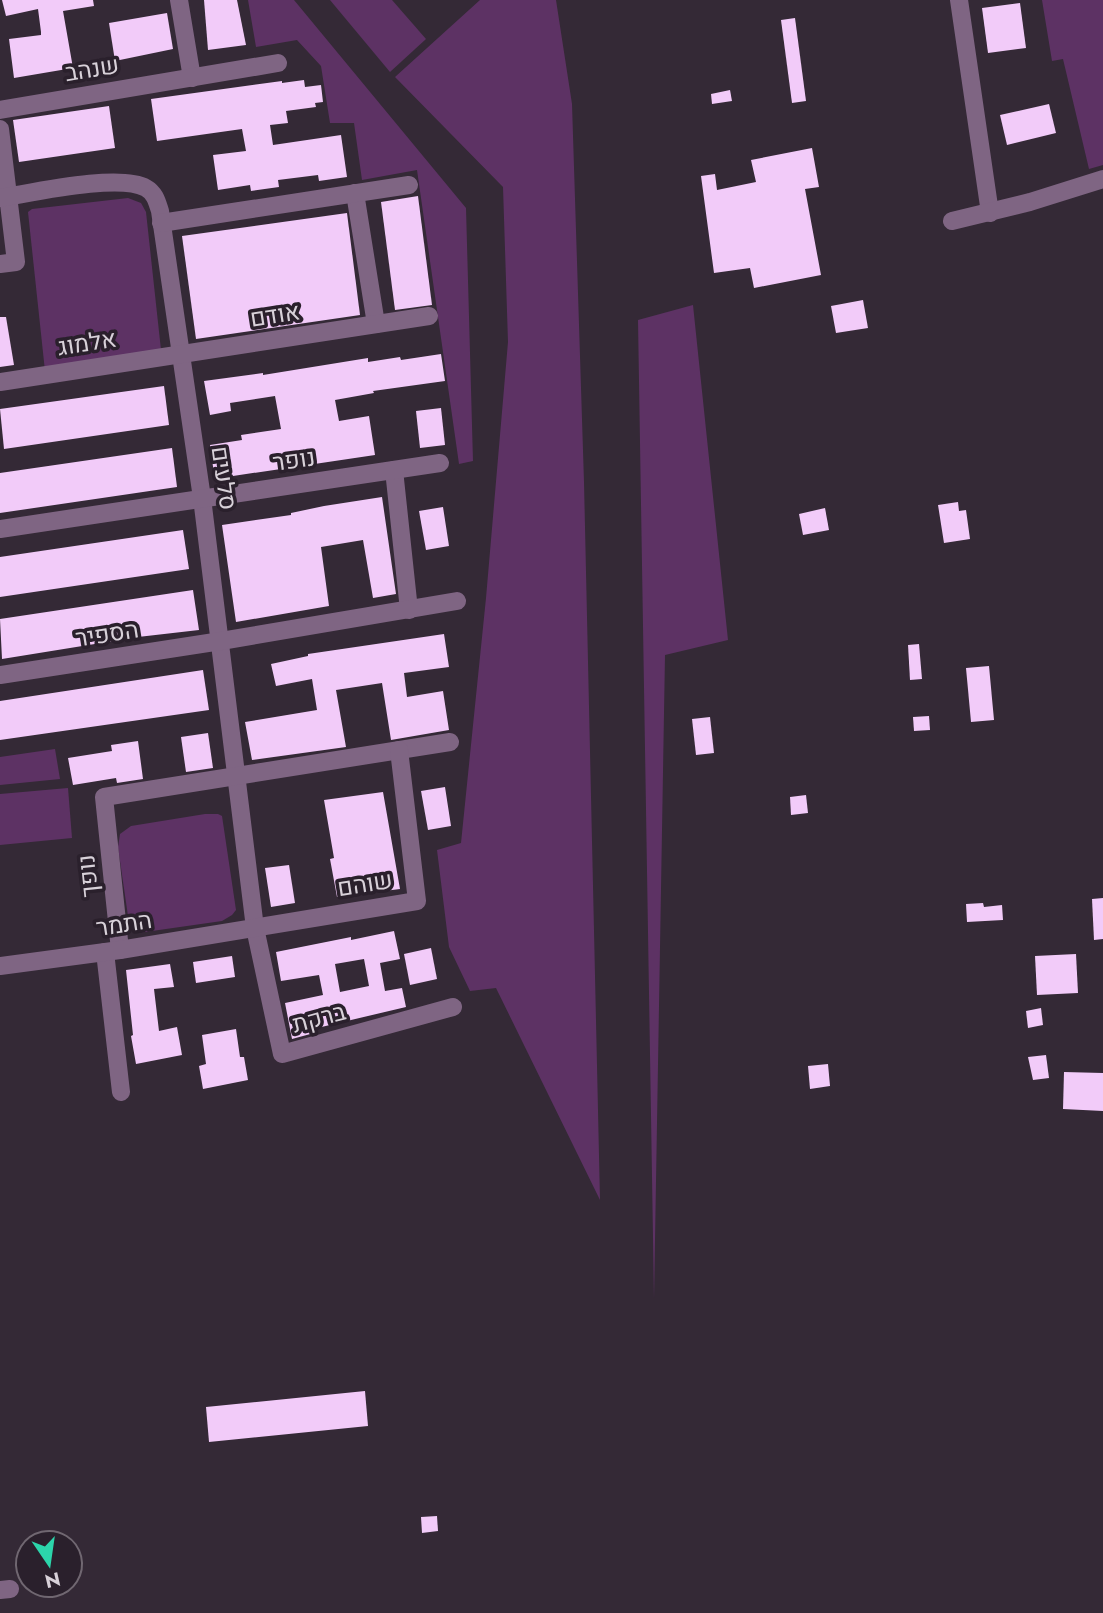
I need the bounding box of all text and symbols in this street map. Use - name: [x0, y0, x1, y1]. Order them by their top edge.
- street label: שנהב: [62, 47, 122, 90]
- street label: אודם: [247, 293, 302, 336]
- street label: אלמוג: [55, 321, 119, 364]
- street label: נופר: [270, 439, 317, 480]
- street label: סלעים: [203, 444, 246, 512]
- street label: הספיר: [73, 611, 141, 656]
- street label: נופך: [68, 853, 107, 899]
- street label: שוהם: [335, 862, 395, 905]
- street label: התמר: [93, 902, 154, 945]
- street label: ברקת: [288, 993, 350, 1041]
- north arrow: [14, 1529, 84, 1599]
- text: N: [42, 1565, 63, 1595]

